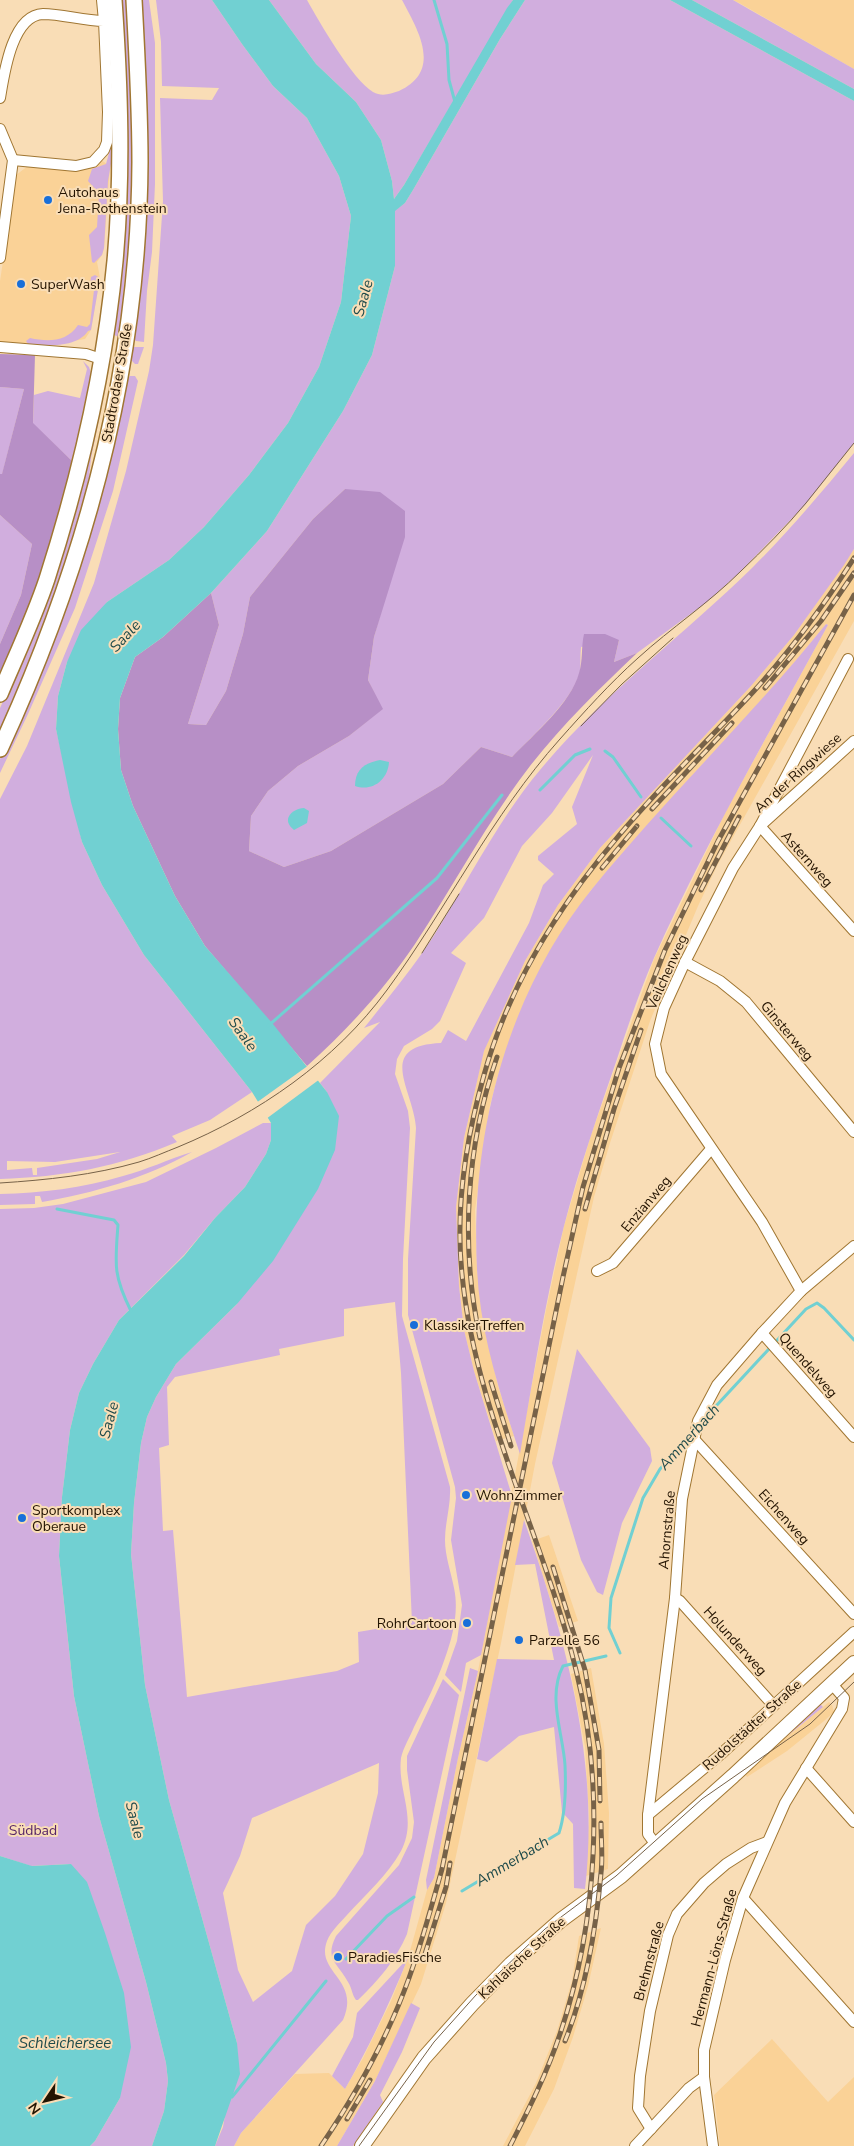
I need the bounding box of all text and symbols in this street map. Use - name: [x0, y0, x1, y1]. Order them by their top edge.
- place label: Autohaus Jena-Rothenstein: [57, 183, 167, 218]
- marker: Autohaus Jena-Rothenstein: [42, 194, 54, 206]
- place label: SuperWash: [31, 275, 105, 294]
- water label: Saale: [348, 277, 378, 319]
- marker: SuperWash: [15, 278, 27, 290]
- street label: Stadtrodaer Straße: [97, 322, 137, 444]
- water label: Saale: [105, 615, 145, 657]
- street label: An der Ringwiese: [750, 729, 846, 817]
- street label: Asternweg: [777, 827, 837, 891]
- street label: Veilchenweg: [642, 931, 692, 1014]
- street label: Ginsterweg: [756, 997, 818, 1065]
- water label: Saale: [224, 1013, 262, 1055]
- street label: Enzianweg: [617, 1172, 675, 1236]
- place label: KlassikerTreffen: [424, 1316, 524, 1335]
- marker: KlassikerTreffen: [408, 1319, 420, 1331]
- street label: Quendelweg: [774, 1328, 842, 1402]
- water label: Saale: [94, 1399, 124, 1441]
- water label: Ammerbach: [653, 1400, 724, 1475]
- street label: Eichenweg: [754, 1485, 814, 1549]
- place label: WohnZimmer: [476, 1486, 562, 1505]
- marker: WohnZimmer: [460, 1489, 472, 1501]
- street label: Ahornstraße: [654, 1490, 680, 1570]
- place label: Sportkomplex Oberaue: [32, 1501, 121, 1536]
- marker: Sportkomplex Oberaue: [16, 1512, 28, 1524]
- street label: Holunderweg: [699, 1602, 771, 1680]
- place label: RohrCartoon: [377, 1614, 457, 1633]
- marker: RohrCartoon: [461, 1617, 473, 1629]
- place label: Parzelle 56: [529, 1631, 600, 1650]
- marker: Parzelle 56: [513, 1634, 525, 1646]
- street label: Rudolstädter Straße: [698, 1675, 806, 1775]
- water label: Saale: [121, 1799, 149, 1841]
- park label: Südbad: [9, 1821, 57, 1840]
- water label: Ammerbach: [471, 1831, 552, 1891]
- street label: Hermann-Löns-Straße: [686, 1887, 742, 2029]
- street label: Kahlaische Straße: [474, 1912, 570, 2004]
- street label: Brehmstraße: [629, 1919, 669, 2003]
- place label: ParadiesFische: [348, 1948, 441, 1967]
- marker: ParadiesFische: [332, 1951, 344, 1963]
- water label: Schleichersee: [19, 2033, 111, 2053]
- north arrow: [20, 2076, 70, 2126]
- text: N: [24, 2098, 46, 2118]

